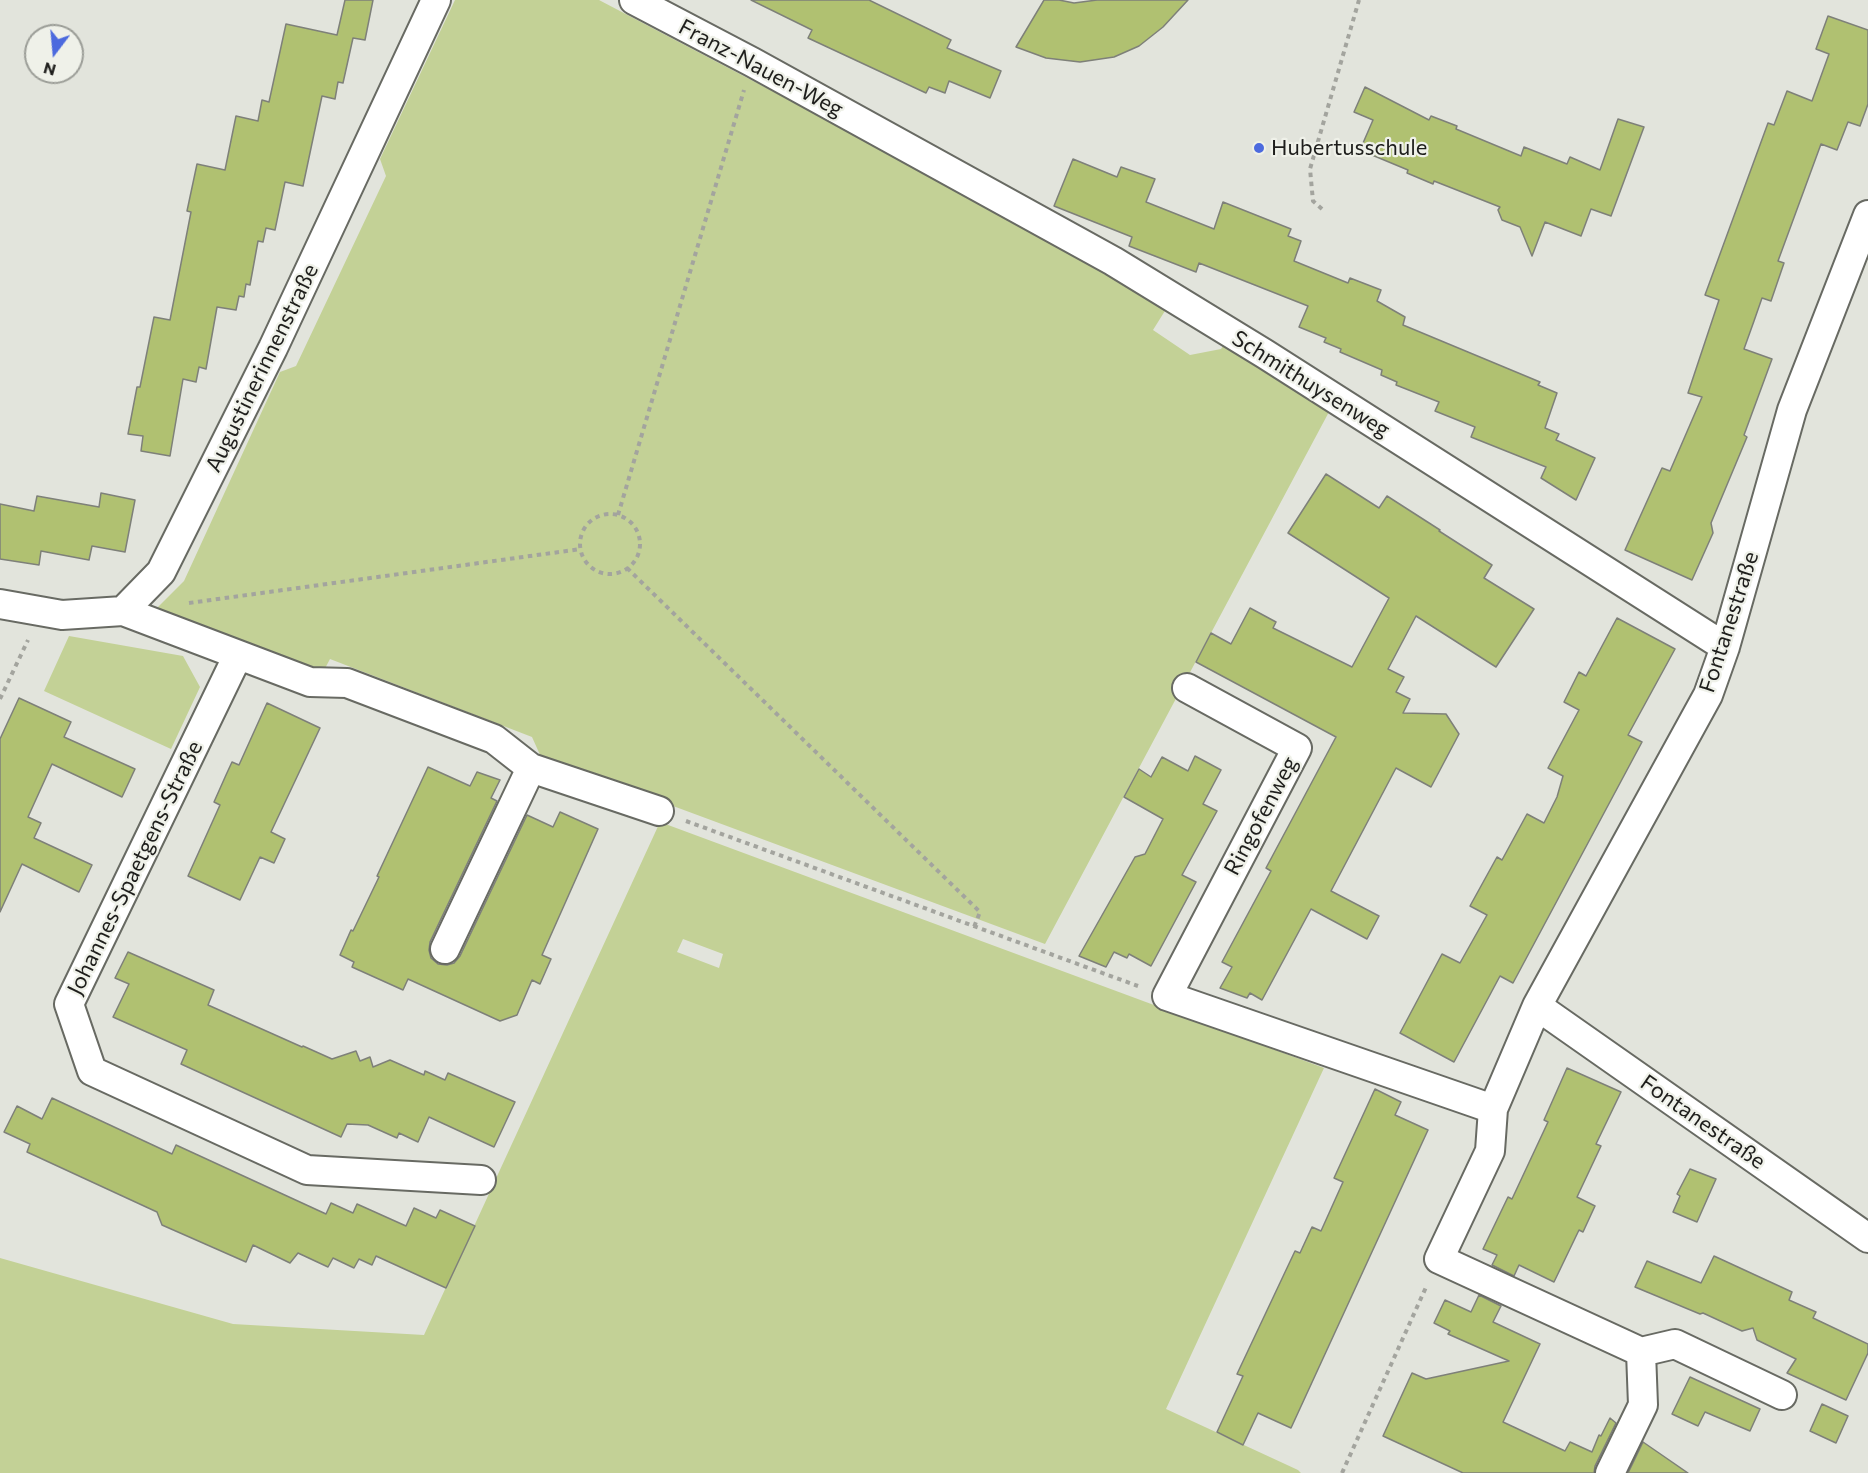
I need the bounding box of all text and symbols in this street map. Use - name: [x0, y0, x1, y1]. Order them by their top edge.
- street label: Franz-Nauen-Weg: [674, 14, 848, 122]
- north arrow: [24, 24, 84, 84]
- text: N: [41, 59, 58, 81]
- place label: Hubertusschule: [1271, 135, 1427, 161]
- marker: Hubertusschule: [1252, 141, 1266, 155]
- street label: Augustinerinnenstraße: [200, 260, 324, 476]
- street label: Schmithuysenweg: [1227, 325, 1395, 443]
- street label: Fontanestraße: [1694, 548, 1764, 696]
- street label: Johannes-Spaetgens-Straße: [62, 737, 208, 999]
- street label: Ringofenweg: [1219, 752, 1303, 880]
- street label: Fontanestraße: [1635, 1069, 1771, 1175]

